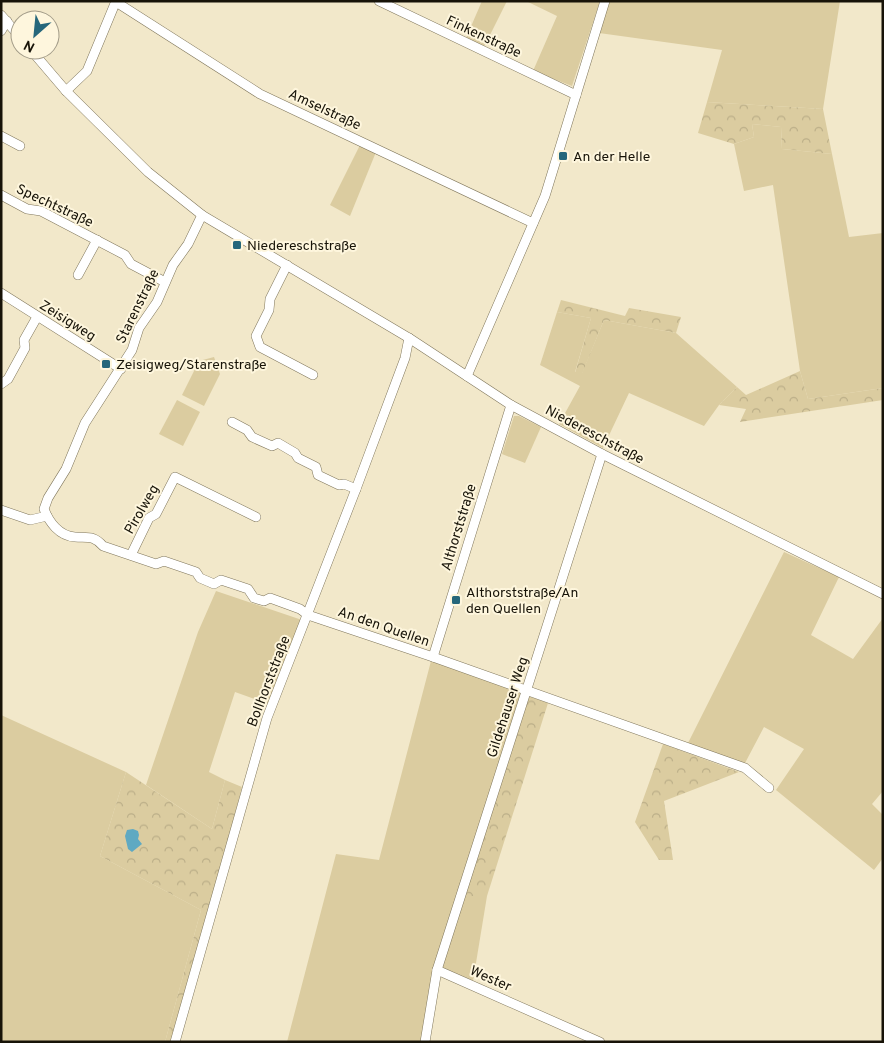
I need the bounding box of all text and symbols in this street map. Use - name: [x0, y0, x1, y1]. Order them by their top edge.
- north arrow: [10, 10, 60, 60]
- street label: Finkenstraße: [443, 13, 524, 62]
- text: N: [21, 35, 38, 55]
- street label: Amselstraße: [285, 86, 363, 135]
- place label: An der Helle: [573, 149, 650, 166]
- marker: An der Helle: [557, 150, 569, 162]
- street label: Spechtstraße: [13, 181, 96, 232]
- place label: Niedereschstraße: [247, 238, 357, 255]
- marker: Niedereschstraße: [231, 239, 243, 251]
- street label: Starenstraße: [113, 267, 164, 347]
- street label: Zeisigweg: [36, 297, 99, 345]
- place label: Zeisigweg/Starenstraße: [116, 357, 267, 374]
- marker: Zeisigweg/Starenstraße: [100, 358, 112, 370]
- street label: Niedereschstraße: [542, 402, 647, 469]
- street label: Pirolweg: [121, 482, 163, 538]
- street label: Althorststraße: [438, 482, 481, 573]
- place label: Althorststraße/An den Quellen: [466, 585, 578, 618]
- marker: Althorststraße/An den Quellen: [450, 594, 462, 606]
- street label: An den Quellen: [335, 604, 432, 651]
- street label: Bollhorststraße: [244, 634, 295, 729]
- street label: Gildehauser Weg: [484, 655, 533, 760]
- street label: Wester: [467, 963, 514, 996]

